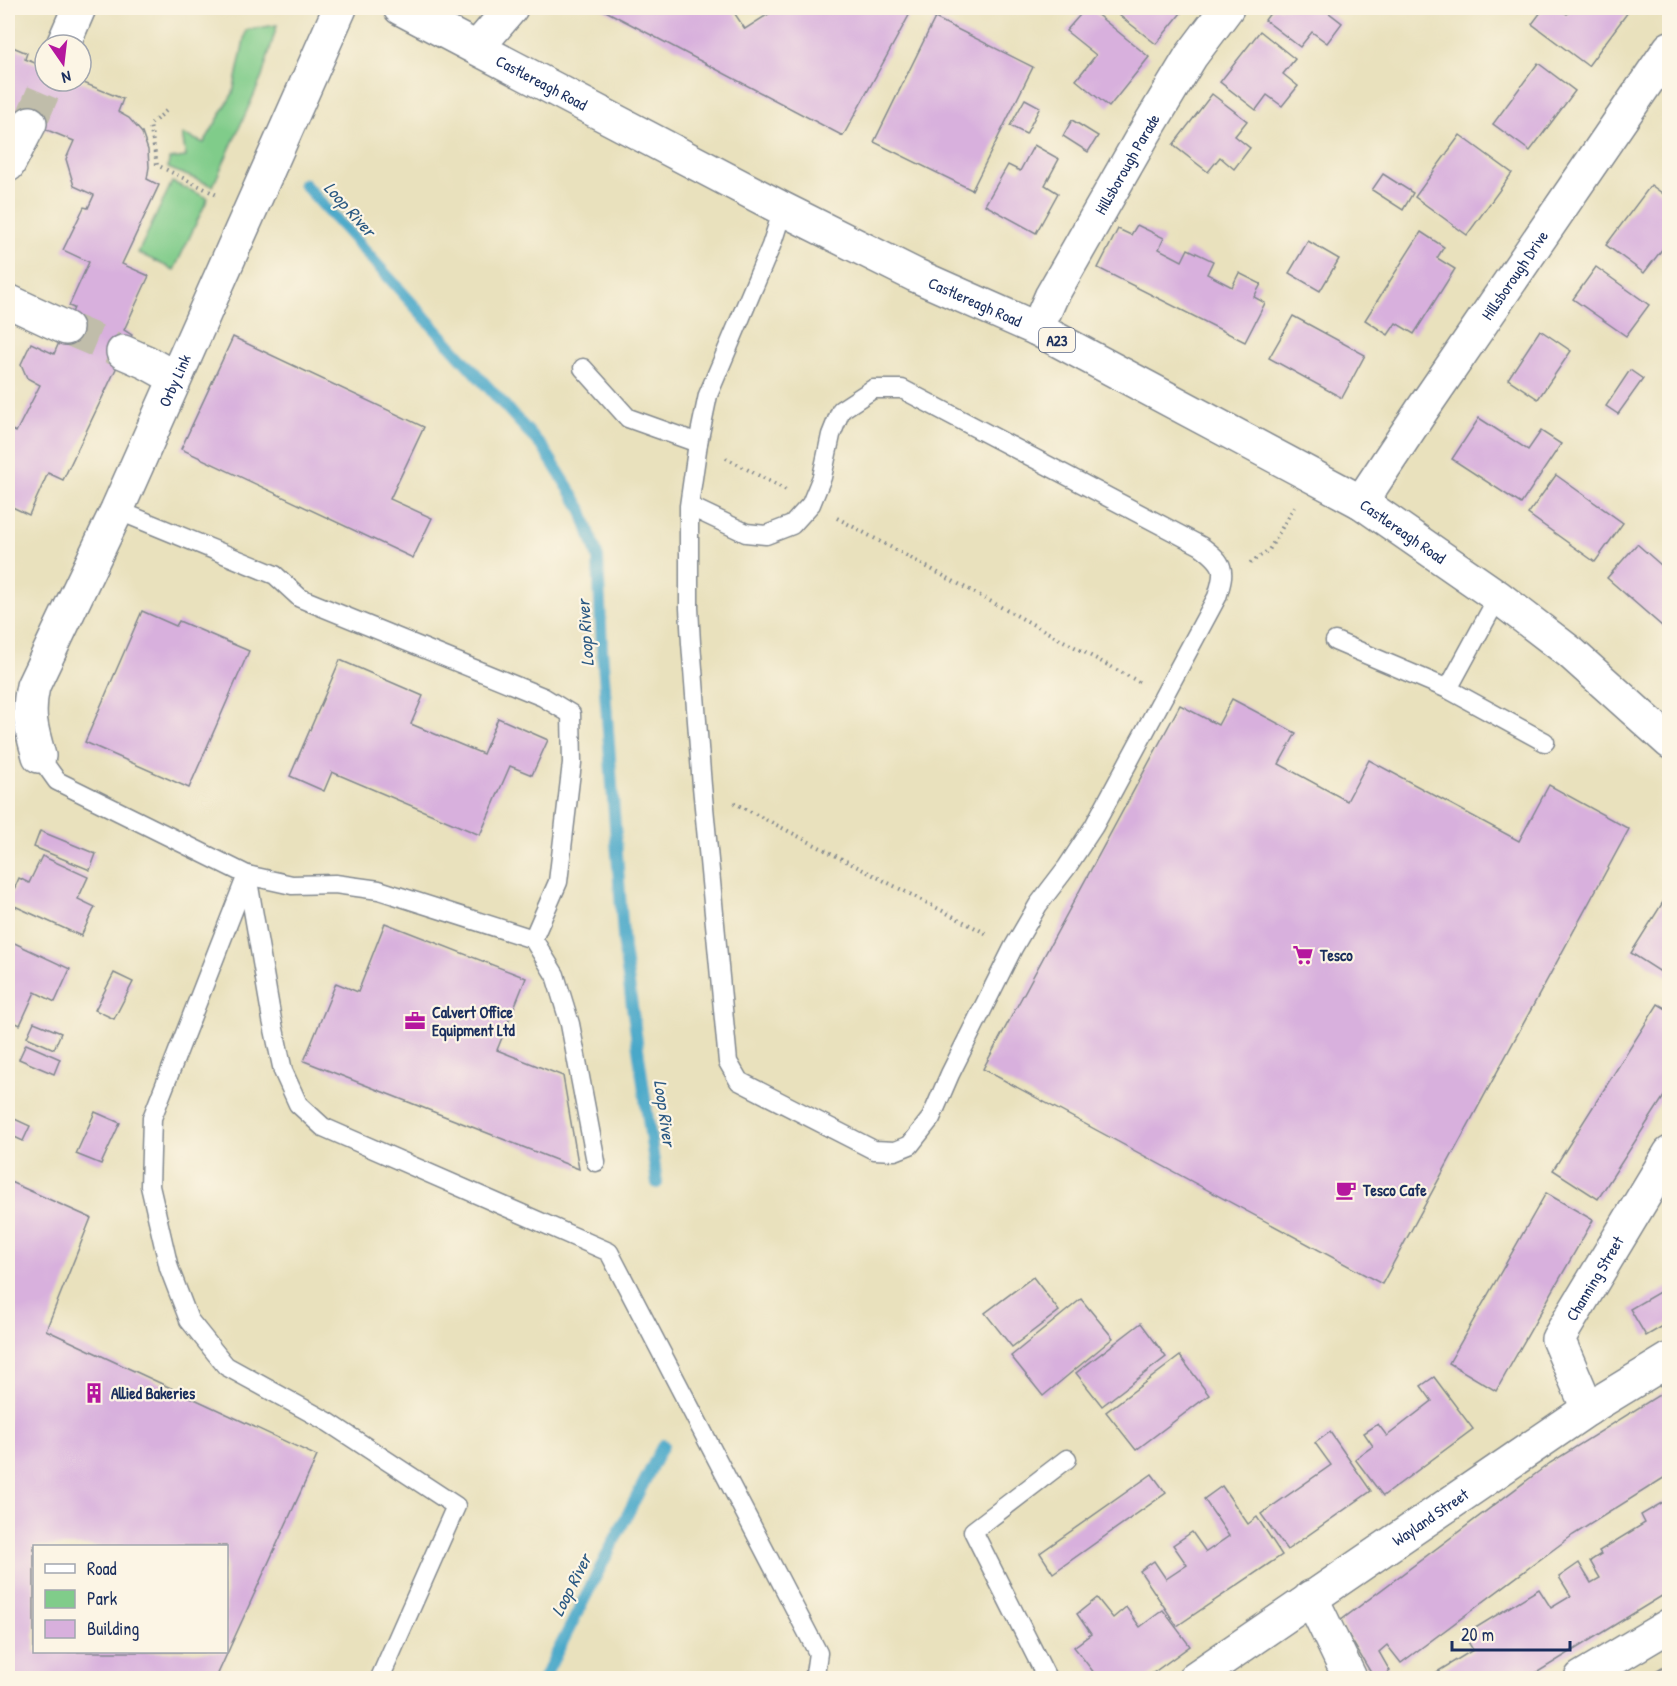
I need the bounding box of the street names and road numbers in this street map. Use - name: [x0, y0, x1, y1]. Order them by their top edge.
- street label: Castlereagh Road: [492, 49, 591, 115]
- street label: Hillsborough Parade: [1089, 109, 1165, 218]
- street label: Hillsborough Drive: [1476, 225, 1553, 324]
- street label: Castlereagh Road: [925, 271, 1025, 332]
- road number: A23: [1039, 328, 1075, 352]
- street label: Orby Link: [153, 350, 196, 410]
- street label: Castlereagh Road: [1356, 494, 1450, 569]
- street label: Channing Street: [1561, 1231, 1629, 1325]
- street label: Wayland Street: [1388, 1483, 1473, 1551]

